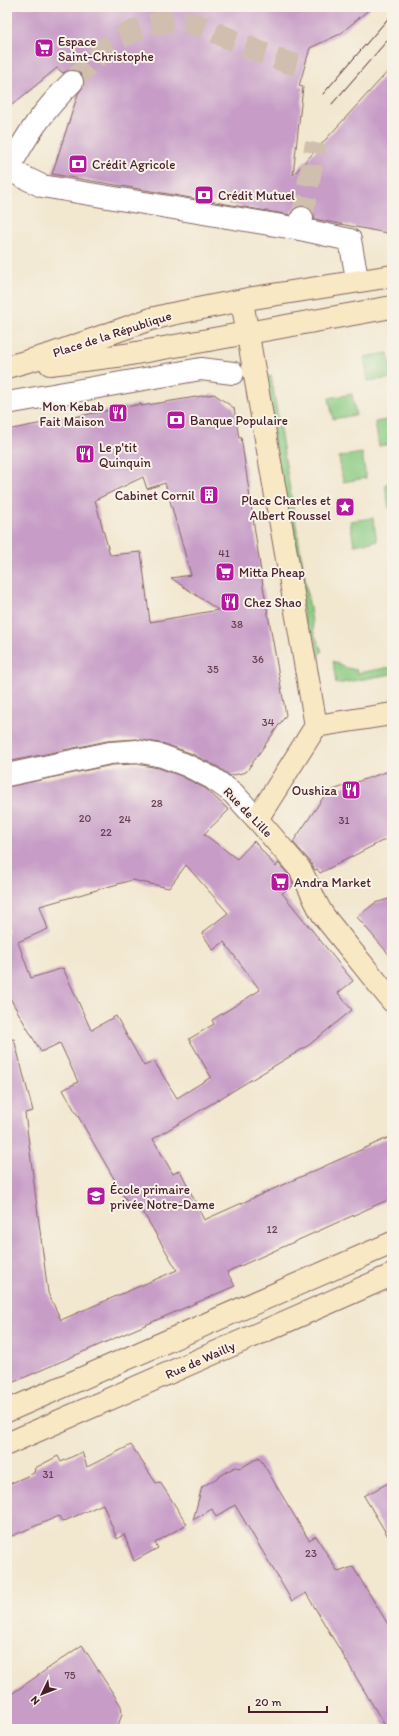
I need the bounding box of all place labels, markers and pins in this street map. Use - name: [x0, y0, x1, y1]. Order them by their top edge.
- place label: Espace Saint-Christophe: [58, 34, 154, 64]
- supermarket icon: Espace Saint-Christophe: [33, 37, 55, 59]
- bank icon: Crédit Agricole: [67, 153, 89, 175]
- place label: Crédit Agricole: [92, 157, 176, 172]
- bank icon: Crédit Mutuel: [193, 184, 215, 206]
- place label: Crédit Mutuel: [218, 188, 295, 203]
- place label: Mon Kebab Fait Maison: [40, 399, 105, 429]
- restaurant icon: Mon Kebab Fait Maison: [107, 402, 129, 424]
- bank icon: Banque Populaire: [165, 409, 187, 431]
- place label: Banque Populaire: [190, 413, 288, 428]
- place label: Le p'tit Quinquin: [99, 440, 151, 470]
- restaurant icon: Le p'tit Quinquin: [74, 443, 96, 465]
- building icon: Cabinet Cornil: [198, 484, 220, 506]
- place label: Cabinet Cornil: [115, 488, 195, 503]
- place label: Place Charles et Albert Roussel: [241, 493, 331, 523]
- place icon: Place Charles et Albert Roussel: [334, 496, 356, 518]
- supermarket icon: Mitta Pheap: [214, 561, 236, 583]
- place label: Mitta Pheap: [239, 565, 305, 580]
- restaurant icon: Chez Shao: [219, 591, 241, 613]
- place label: Chez Shao: [244, 595, 302, 610]
- restaurant icon: Oushiza: [340, 779, 362, 801]
- place label: Oushiza: [292, 783, 337, 798]
- supermarket icon: Andra Market: [269, 871, 291, 893]
- place label: Andra Market: [294, 875, 371, 890]
- place label: École primaire privée Notre-Dame: [110, 1182, 215, 1212]
- school or university icon: École primaire privée Notre-Dame: [85, 1185, 107, 1207]

